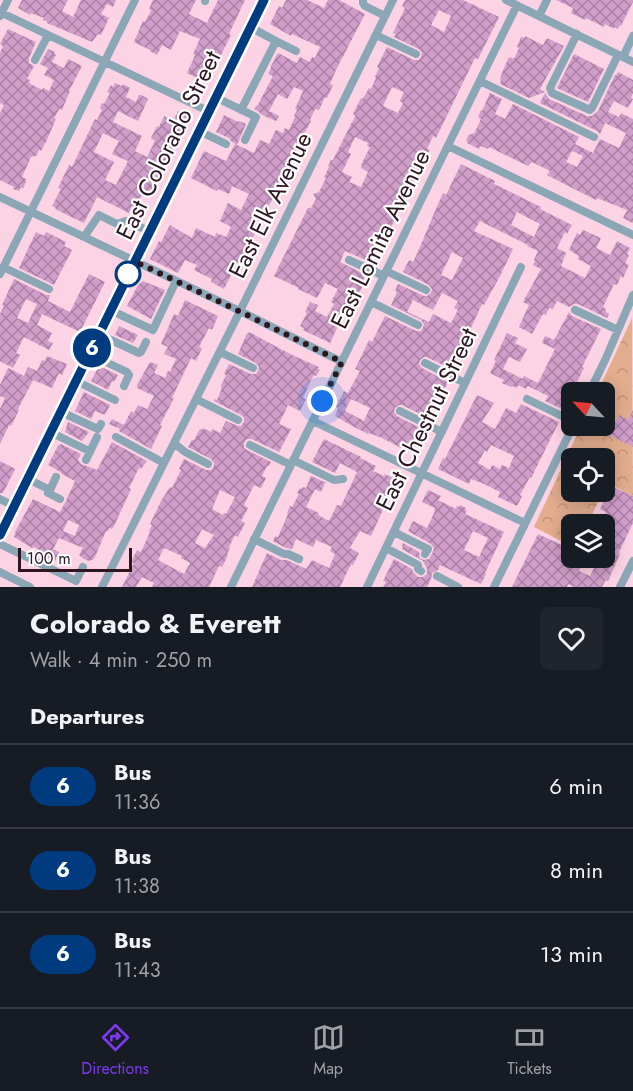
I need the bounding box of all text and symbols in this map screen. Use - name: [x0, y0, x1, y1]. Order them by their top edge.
- street label: East Colorado Street: [107, 44, 229, 246]
- street label: East Elk Avenue: [220, 126, 320, 284]
- street label: East Lomita Avenue: [321, 143, 439, 335]
- unlabelled marker: [115, 261, 141, 287]
- street label: East Chestnut Street: [367, 321, 486, 516]
- line badge: 6: [72, 328, 112, 368]
- text: 6: [85, 333, 99, 363]
- north arrow: [561, 382, 615, 436]
- map controls: [561, 382, 615, 568]
- your location: [307, 386, 337, 416]
- button: locate: [561, 448, 615, 502]
- button: layers: [561, 514, 615, 568]
- scale bar: [18, 545, 132, 572]
- text: 100 m: [27, 547, 71, 570]
- text: Colorado & Everett: [30, 603, 281, 644]
- button: heart: [540, 607, 603, 670]
- text: Walk · 4 min · 250 m: [30, 646, 212, 675]
- text: Departures: [30, 700, 144, 732]
- text: Bus: [114, 756, 151, 788]
- text: 6 min: [549, 770, 603, 802]
- text: 6: [56, 771, 70, 801]
- text: 11:36: [114, 788, 160, 817]
- text: Bus: [114, 840, 151, 872]
- text: 8 min: [550, 854, 603, 886]
- text: 6: [56, 855, 70, 885]
- text: 11:38: [114, 872, 160, 901]
- text: Bus: [114, 924, 151, 956]
- text: 13 min: [540, 938, 603, 970]
- text: 6: [56, 939, 70, 969]
- text: 11:43: [114, 956, 161, 985]
- tab: Directions: [81, 1021, 149, 1080]
- tab: Map: [312, 1021, 345, 1080]
- tab: Tickets: [507, 1021, 552, 1080]

